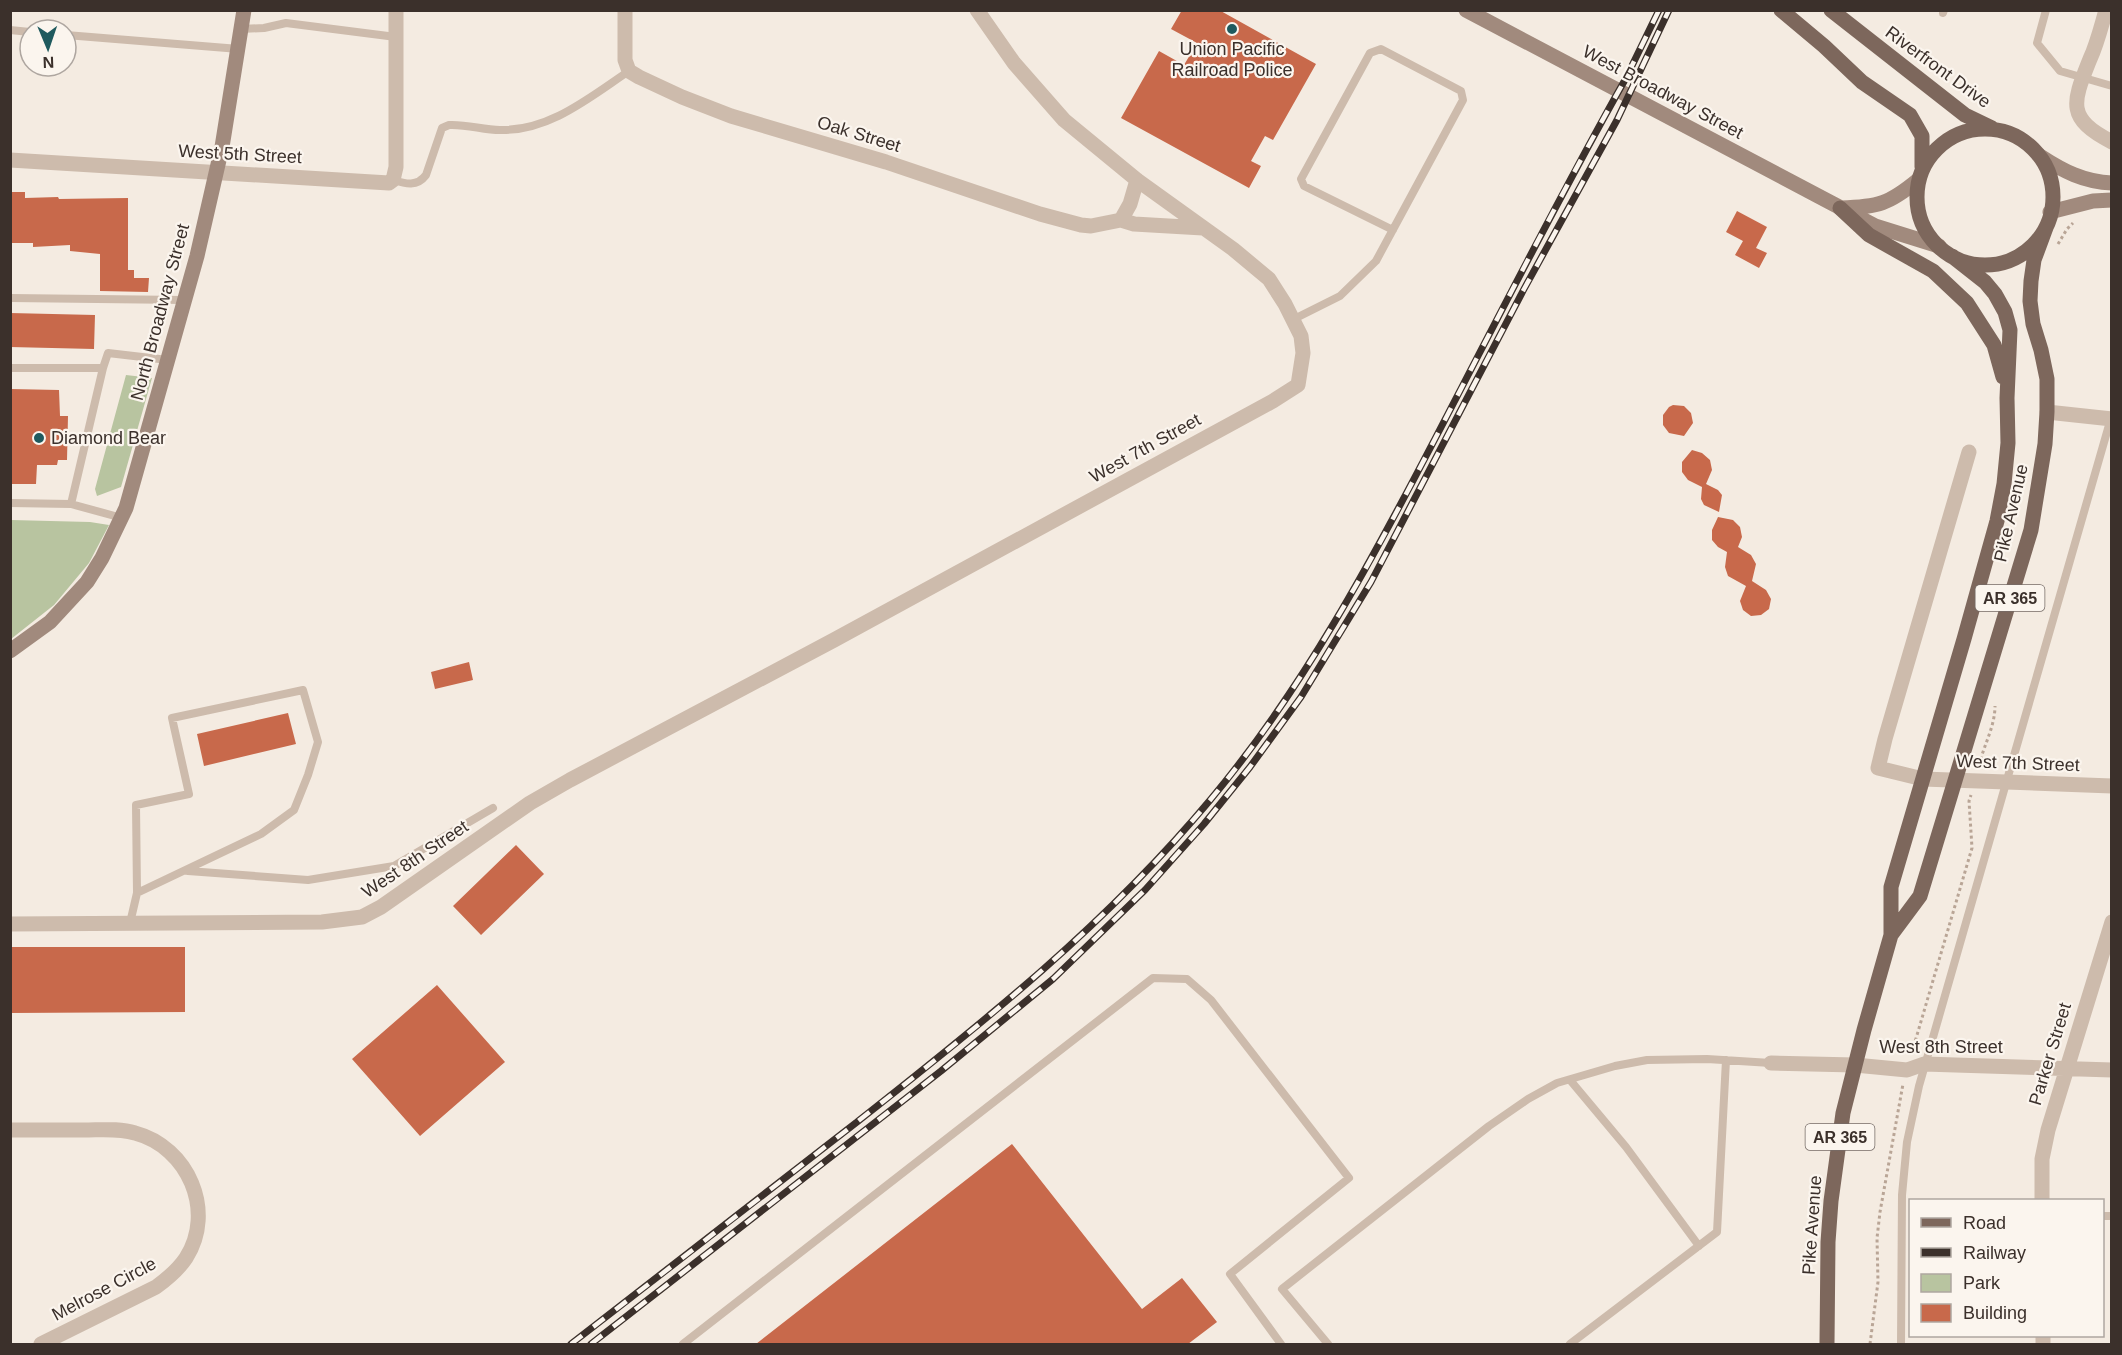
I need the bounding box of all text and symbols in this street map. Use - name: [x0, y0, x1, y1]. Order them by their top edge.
- north arrow: [18, 18, 78, 78]
- marker: Union Pacific Railroad Police: [1225, 22, 1239, 36]
- street label: Riverfront Drive: [1882, 22, 1994, 112]
- place label: Union Pacific Railroad Police: [1171, 39, 1293, 80]
- street label: West Broadway Street: [1579, 41, 1747, 143]
- text: N: [42, 54, 55, 71]
- street label: Oak Street: [815, 112, 903, 156]
- street label: West 5th Street: [178, 141, 302, 167]
- street label: North Broadway Street: [127, 221, 193, 403]
- street label: West 7th Street: [1086, 409, 1204, 487]
- place label: Diamond Bear: [51, 428, 166, 448]
- marker: Diamond Bear: [32, 431, 46, 445]
- street label: Pike Avenue: [1990, 462, 2032, 564]
- road number: AR 365: [1976, 585, 2044, 611]
- street label: West 7th Street: [1956, 751, 2080, 775]
- street label: West 8th Street: [358, 816, 472, 902]
- street label: Parker Street: [2025, 1000, 2075, 1108]
- street label: West 8th Street: [1879, 1037, 2003, 1057]
- road number: AR 365: [1806, 1124, 1874, 1150]
- street label: Pike Avenue: [1799, 1175, 1825, 1275]
- legend: [1909, 1199, 2104, 1337]
- text: Road: [1963, 1213, 2006, 1233]
- text: Railway: [1963, 1243, 2026, 1263]
- street label: Melrose Circle: [49, 1253, 159, 1325]
- text: Park: [1963, 1273, 2001, 1293]
- text: Building: [1963, 1303, 2027, 1323]

